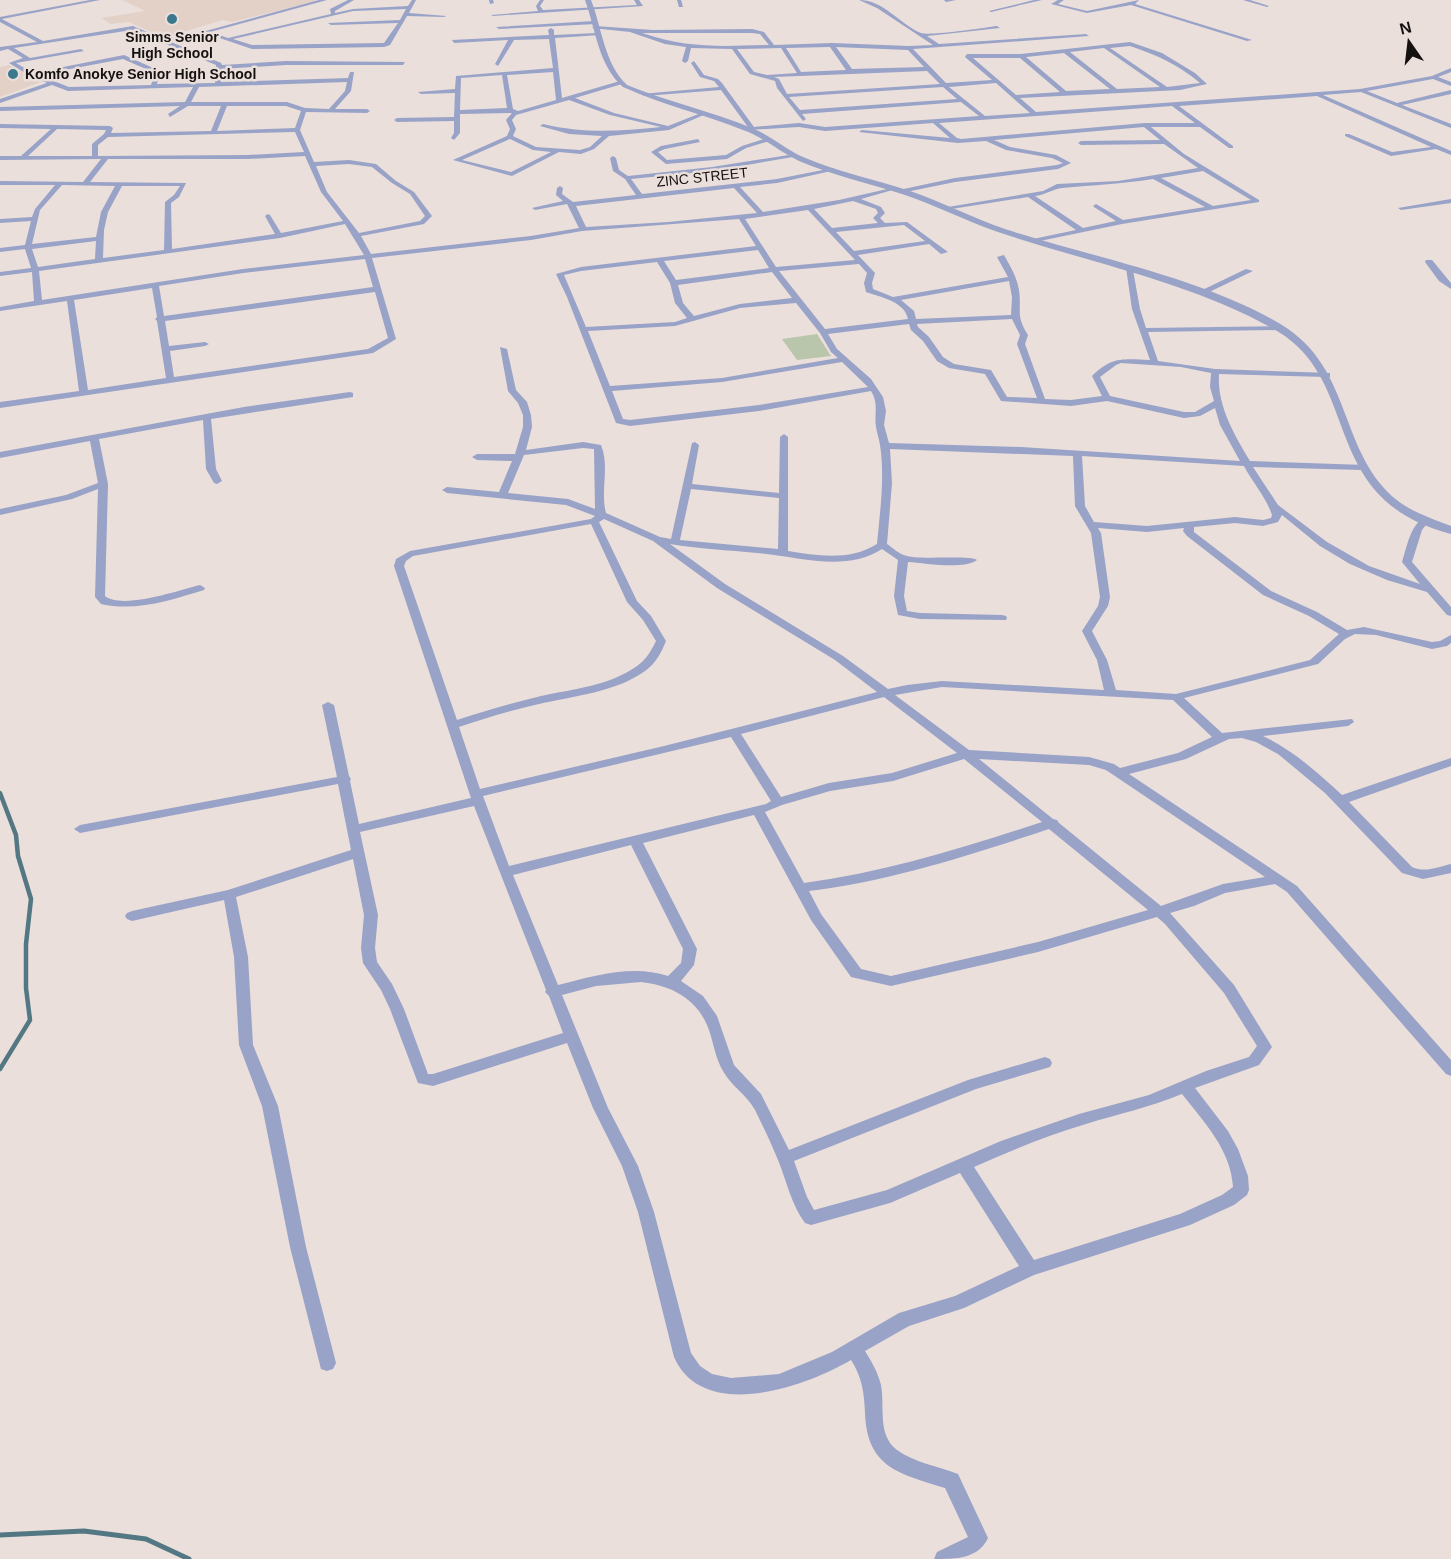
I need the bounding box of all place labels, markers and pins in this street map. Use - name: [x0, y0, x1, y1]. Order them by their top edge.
- marker: Simms Senior High School: [165, 12, 179, 26]
- place label: Simms Senior High School: [125, 29, 219, 61]
- place label: Komfo Anokye Senior High School: [25, 66, 256, 82]
- marker: Komfo Anokye Senior High School: [6, 67, 20, 81]

